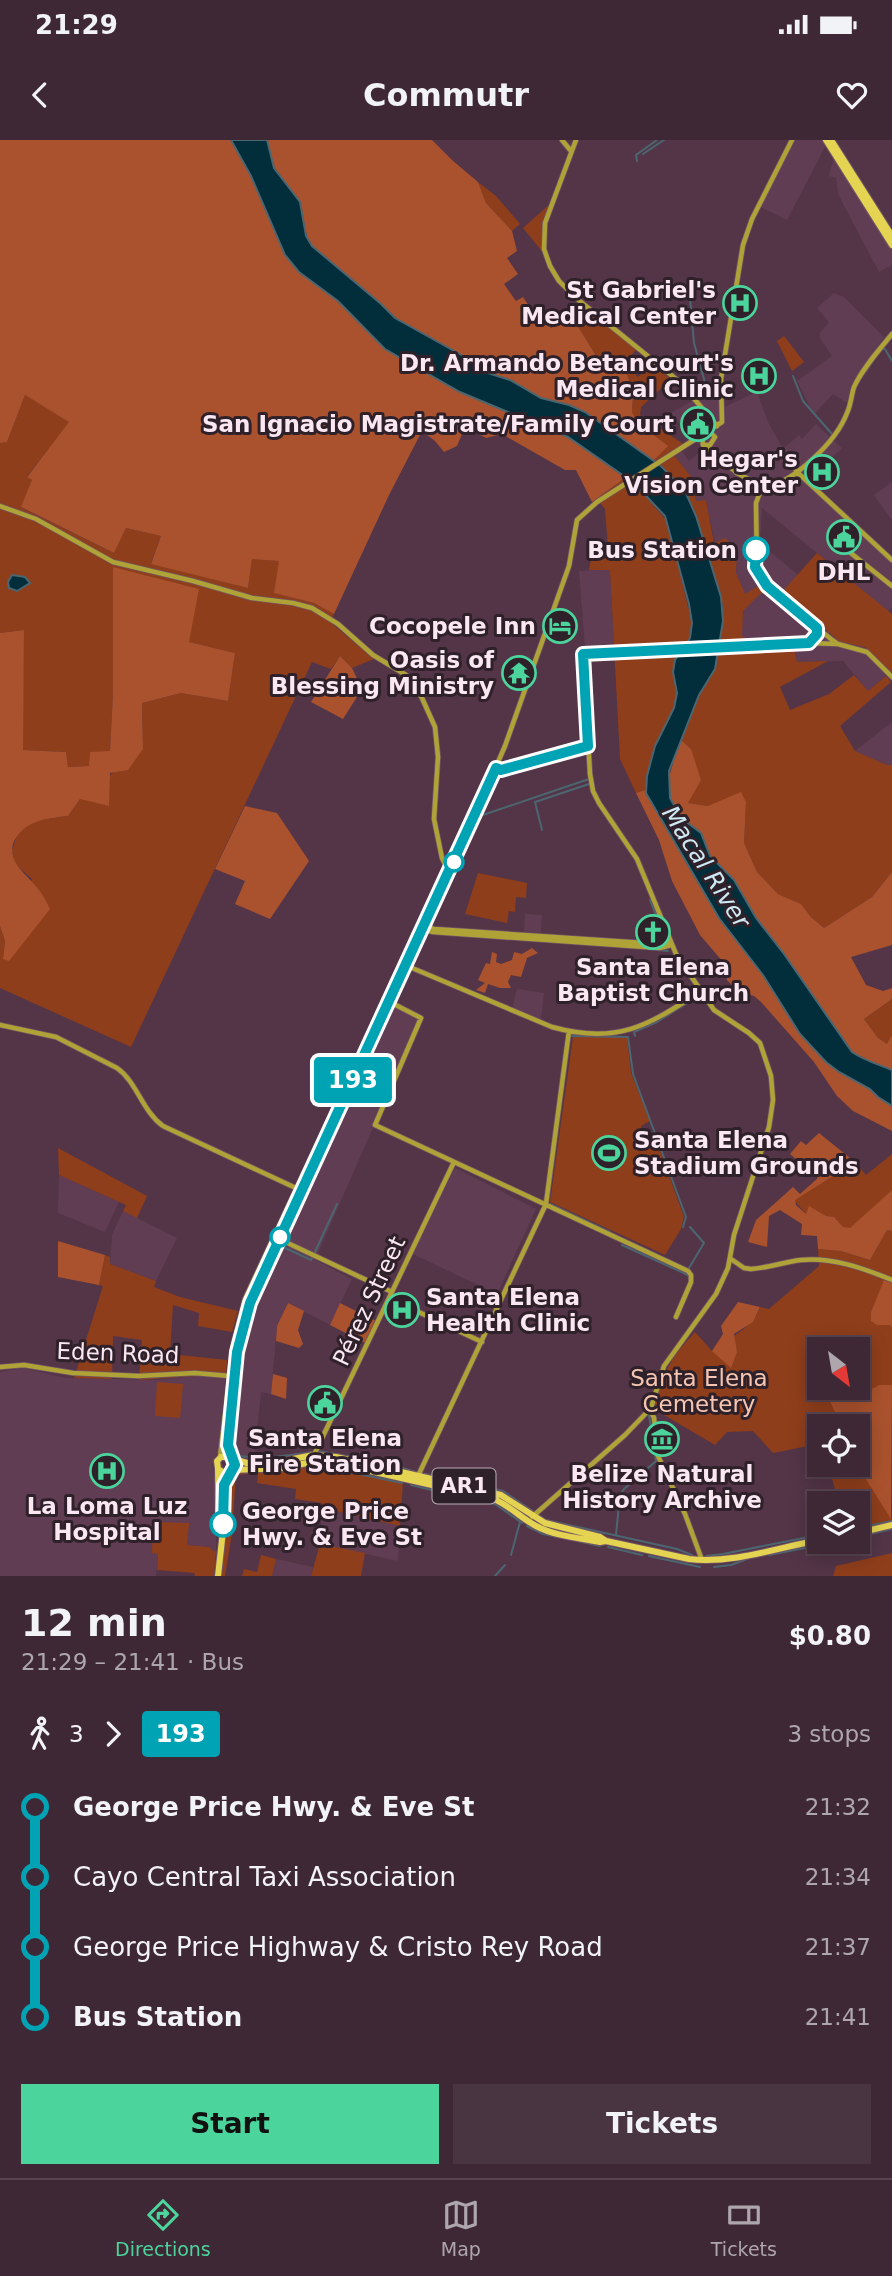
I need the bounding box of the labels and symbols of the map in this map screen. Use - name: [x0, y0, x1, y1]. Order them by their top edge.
- place label: St Gabriel's Medical Center: [521, 277, 717, 329]
- hospital icon: St Gabriel's Medical Center: [721, 284, 759, 322]
- place label: Dr. Armando Betancourt's Medical Clinic: [400, 350, 734, 402]
- hospital icon: Dr. Armando Betancourt's Medical Clinic: [740, 357, 778, 395]
- public building icon: San Ignacio Magistrate/Family Court: [679, 405, 717, 443]
- place label: San Ignacio Magistrate/Family Court: [202, 411, 674, 437]
- place label: Hegar's Vision Center: [624, 446, 799, 498]
- hospital icon: Hegar's Vision Center: [803, 453, 841, 491]
- public building icon: DHL: [825, 518, 863, 556]
- place label: Bus Station: [587, 537, 737, 563]
- marker: Bus Station: [743, 537, 769, 563]
- place label: DHL: [818, 559, 871, 585]
- hotel icon: Cocopele Inn: [541, 607, 579, 645]
- place label: Cocopele Inn: [369, 613, 536, 639]
- place label: Oasis of Blessing Ministry: [271, 647, 495, 699]
- temple icon: Oasis of Blessing Ministry: [500, 654, 538, 692]
- water label: Macal River: [656, 801, 757, 935]
- unlabelled marker: [444, 852, 464, 872]
- church icon: Santa Elena Baptist Church: [634, 913, 672, 951]
- place label: Santa Elena Baptist Church: [557, 954, 749, 1006]
- line badge: 193: [313, 1057, 393, 1103]
- place label: Santa Elena Stadium Grounds: [634, 1127, 859, 1179]
- sports icon: Santa Elena Stadium Grounds: [590, 1134, 628, 1172]
- unlabelled marker: [270, 1227, 290, 1247]
- street label: Pérez Street: [328, 1232, 410, 1370]
- place label: Santa Elena Health Clinic: [426, 1284, 590, 1336]
- hospital icon: Santa Elena Health Clinic: [383, 1291, 421, 1329]
- north arrow: [807, 1337, 870, 1400]
- street label: Eden Road: [56, 1338, 180, 1368]
- park label: Santa Elena Cemetery: [630, 1365, 768, 1417]
- public building icon: Santa Elena Fire Station: [306, 1384, 344, 1422]
- museum icon: Belize Natural History Archive: [643, 1420, 681, 1458]
- place label: Santa Elena Fire Station: [248, 1425, 402, 1477]
- hospital icon: La Loma Luz Hospital: [88, 1452, 126, 1490]
- place label: Belize Natural History Archive: [562, 1461, 762, 1513]
- road number: AR1: [433, 1468, 496, 1504]
- place label: La Loma Luz Hospital: [27, 1493, 187, 1545]
- place label: George Price Hwy. & Eve St: [242, 1498, 422, 1550]
- marker: George Price Hwy. & Eve St: [210, 1511, 236, 1537]

